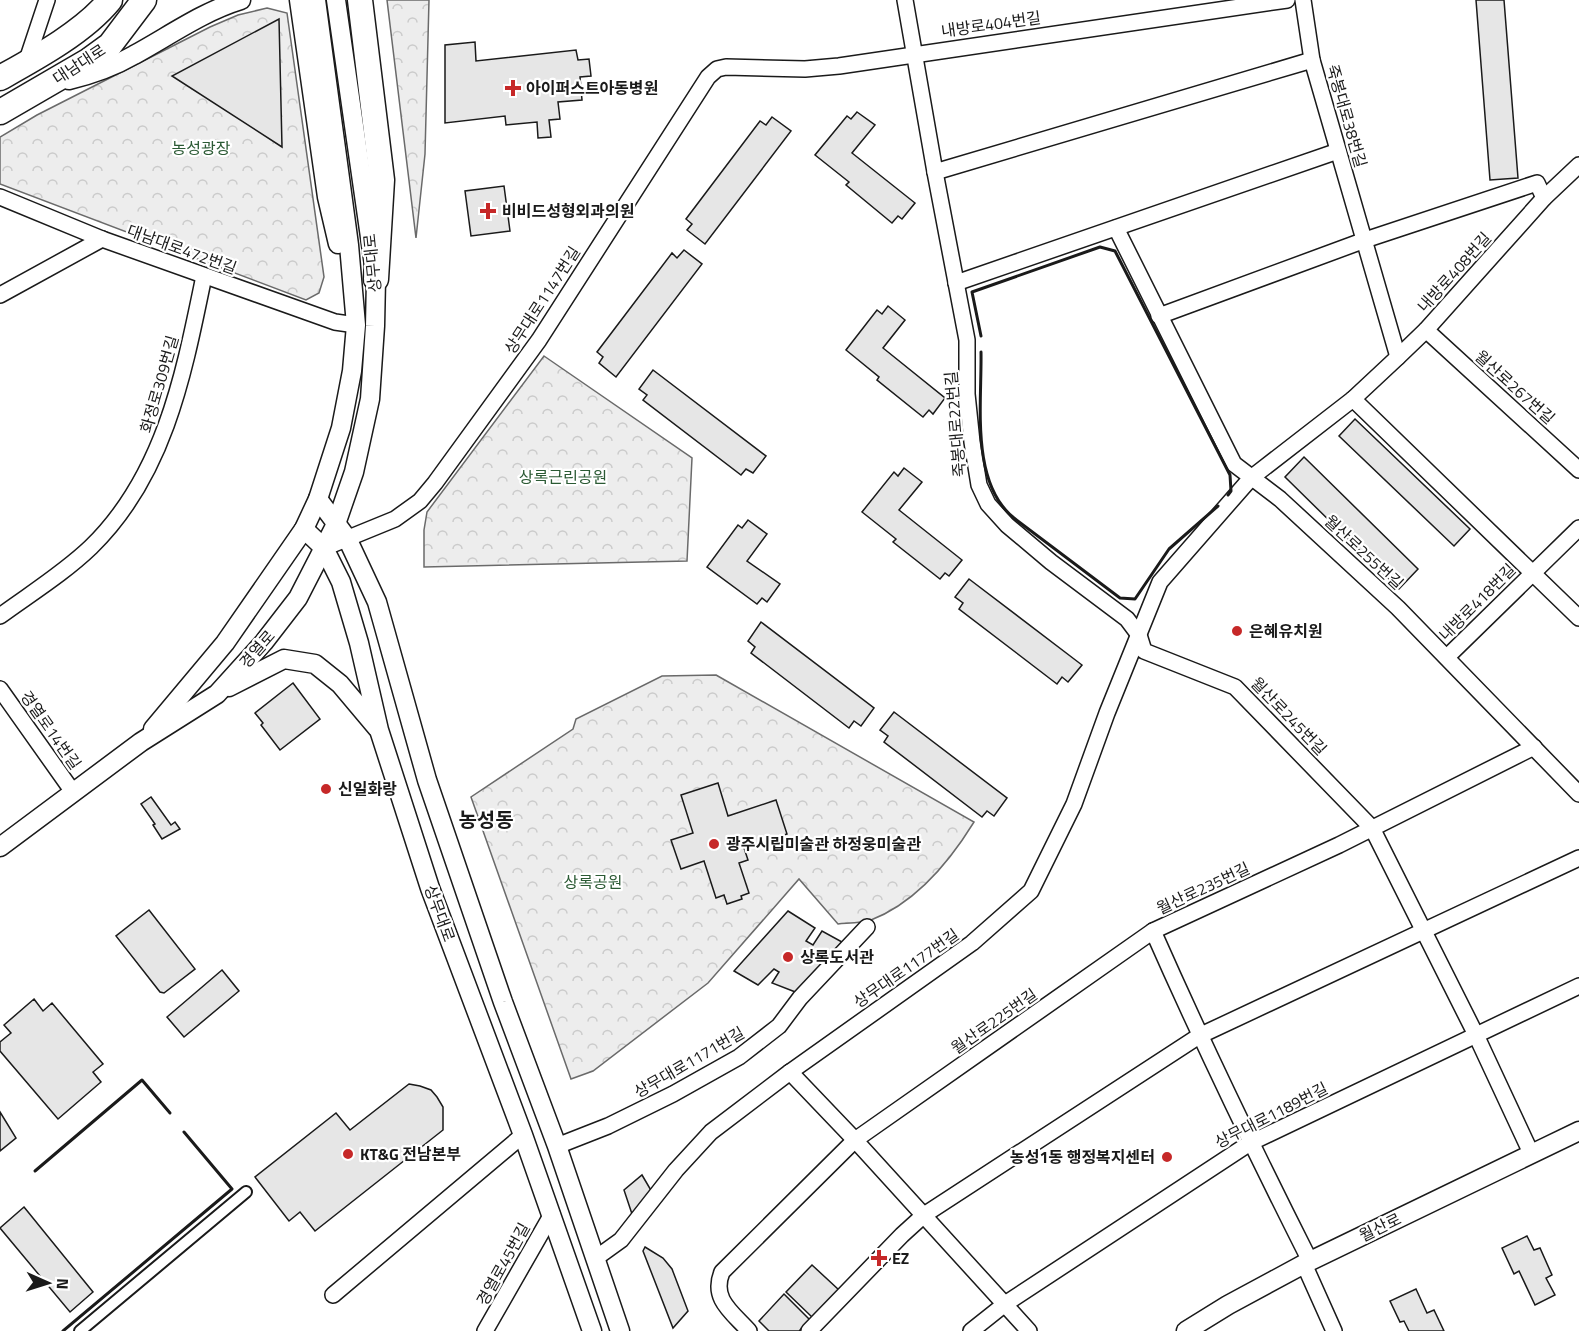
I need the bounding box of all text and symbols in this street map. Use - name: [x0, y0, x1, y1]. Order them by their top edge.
- street label: 내방로404번길: [940, 5, 1042, 43]
- street label: 대남대로: [48, 38, 110, 90]
- street label: 죽봉대로38번길: [1321, 62, 1373, 170]
- place label: 아이퍼스트아동병원: [526, 76, 658, 100]
- marker: 아이퍼스트아동병원: [504, 79, 522, 97]
- park label: 농성광장: [172, 136, 231, 160]
- place label: 비비드성형외과의원: [502, 199, 634, 223]
- marker: 비비드성형외과의원: [479, 202, 497, 220]
- street label: 대남대로472번길: [124, 218, 240, 280]
- street label: 내방로408번길: [1411, 227, 1497, 317]
- street label: 상무대로: [357, 232, 387, 294]
- street label: 상무대로1147번길: [498, 241, 586, 359]
- street label: 화정로309번길: [134, 332, 184, 436]
- street label: 월산로267번길: [1470, 344, 1560, 430]
- street label: 죽봉대로22번길: [938, 370, 972, 478]
- park label: 상록근린공원: [519, 465, 607, 489]
- street label: 월산로255번길: [1319, 509, 1409, 595]
- street label: 내방로418번길: [1433, 558, 1521, 646]
- place label: 은혜유치원: [1249, 619, 1323, 643]
- street label: 경열로: [233, 624, 281, 674]
- marker: 은혜유치원: [1230, 624, 1244, 638]
- street label: 월산로245번길: [1245, 672, 1333, 760]
- street label: 경열로14번길: [15, 686, 87, 774]
- place label: 신일화랑: [338, 777, 397, 801]
- marker: 신일화랑: [319, 782, 333, 796]
- district label: 농성동: [458, 804, 514, 835]
- place label: 광주시립미술관 하정웅미술관: [726, 832, 921, 856]
- marker: 광주시립미술관 하정웅미술관: [707, 837, 721, 851]
- street label: 월산로235번길: [1152, 856, 1254, 920]
- park label: 상록공원: [564, 870, 622, 894]
- street label: 상무대로: [419, 881, 461, 945]
- street label: 상무대로1177번길: [848, 923, 964, 1013]
- place label: 상록도서관: [800, 945, 874, 969]
- marker: 상록도서관: [781, 950, 795, 964]
- street label: 월산로225번길: [946, 982, 1042, 1060]
- street label: 상무대로1171번길: [629, 1021, 749, 1103]
- street label: 상무대로1189번길: [1210, 1076, 1332, 1154]
- place label: KT&G 전남본부: [360, 1142, 461, 1166]
- place label: 농성1동 행정복지센터: [1010, 1145, 1155, 1169]
- marker: KT&G 전남본부: [341, 1147, 355, 1161]
- marker: 농성1동 행정복지센터: [1160, 1150, 1174, 1164]
- street label: 월산로: [1355, 1206, 1405, 1247]
- street label: 경열로45번길: [470, 1218, 536, 1310]
- place label: EZ: [892, 1246, 909, 1270]
- marker: EZ: [870, 1249, 888, 1267]
- north arrow: [18, 1253, 78, 1313]
- text: N: [51, 1278, 75, 1290]

